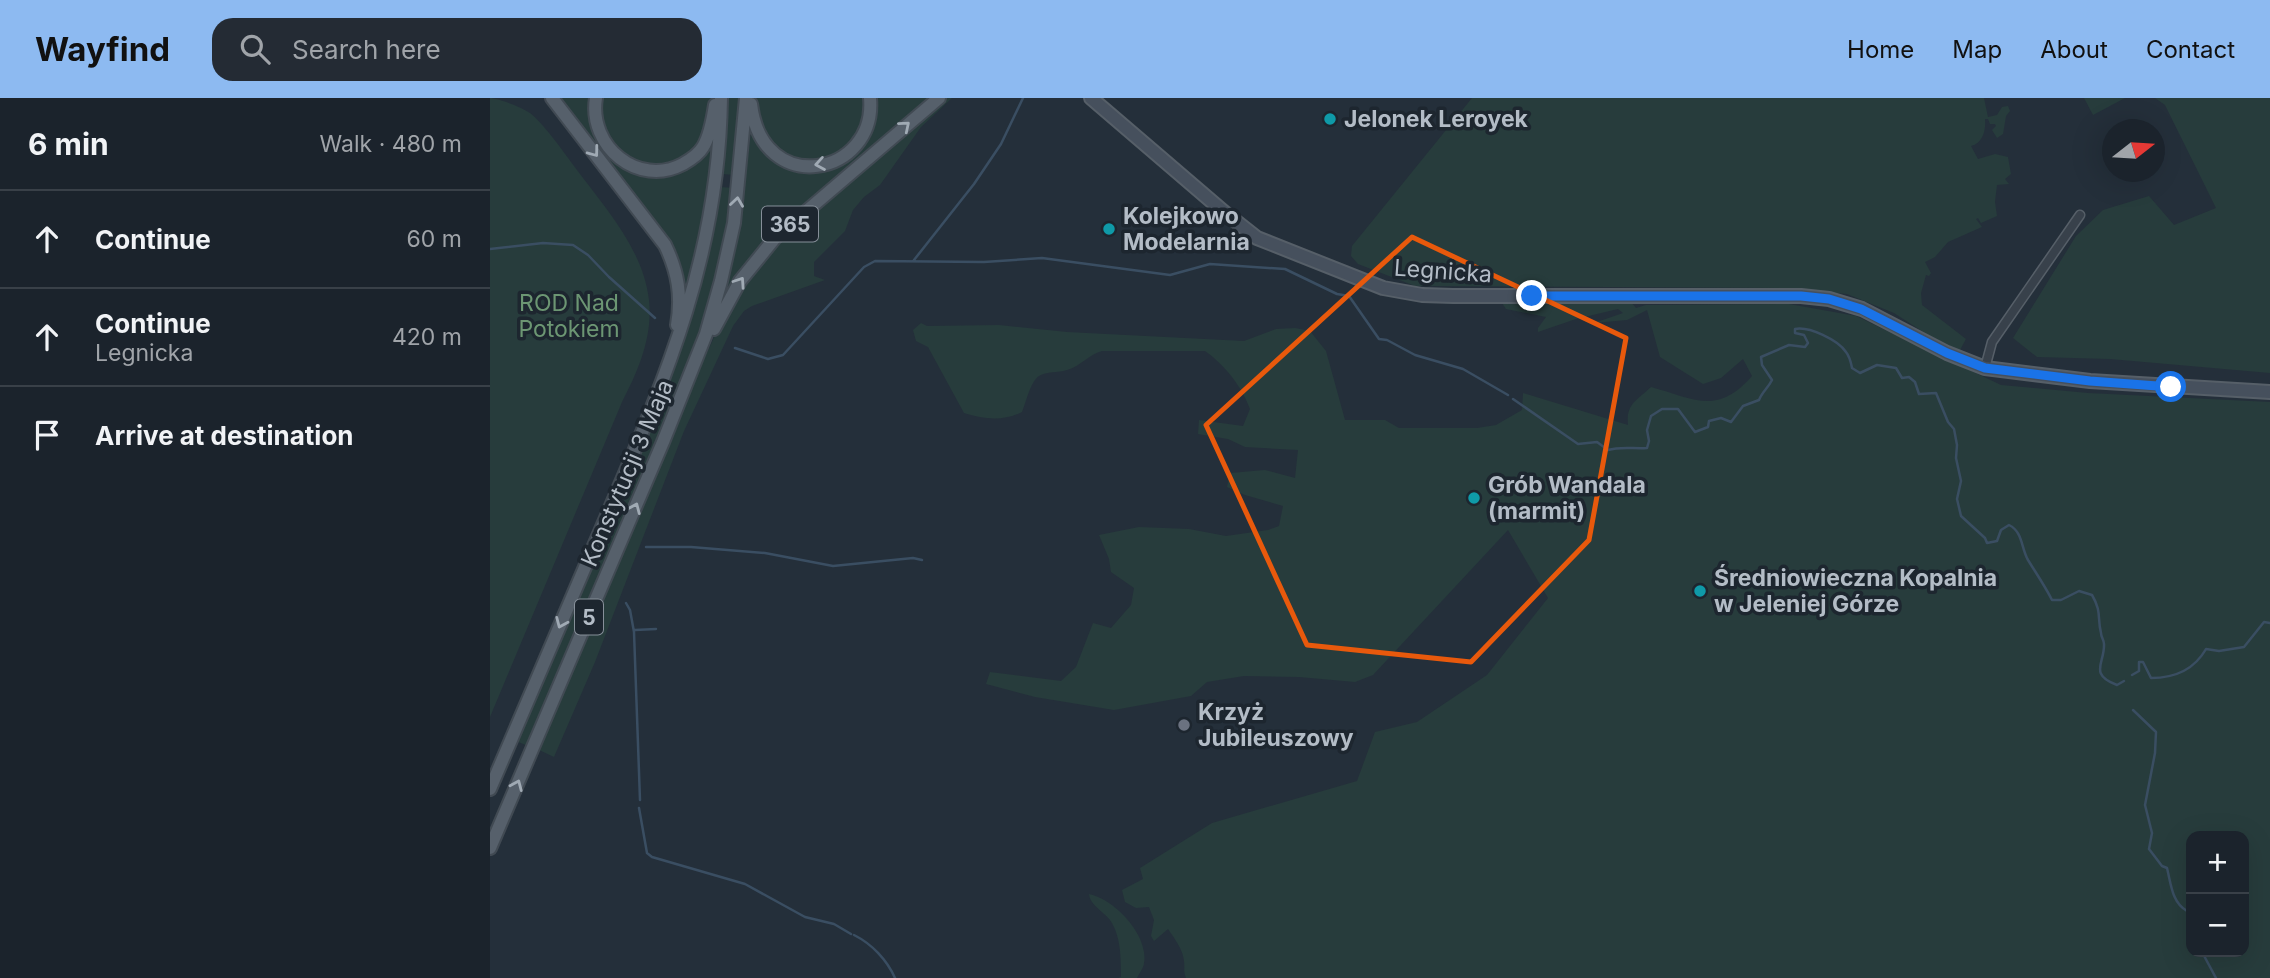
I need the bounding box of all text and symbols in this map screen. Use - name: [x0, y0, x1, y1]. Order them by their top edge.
- search box: [212, 18, 702, 81]
- text: Wayfind: [35, 29, 170, 69]
- icon: search: [236, 30, 274, 68]
- text: Search here: [292, 34, 441, 65]
- text: Home: [1847, 35, 1914, 64]
- text: Map: [1952, 35, 2002, 64]
- text: About: [2040, 35, 2108, 64]
- text: Contact: [2146, 35, 2235, 64]
- place label: Jelonek Leroyek: [1344, 105, 1529, 133]
- marker: Jelonek Leroyek: [1322, 111, 1338, 127]
- north arrow: [2102, 119, 2165, 182]
- one-way arrow: [897, 122, 910, 134]
- text: 6 min: [28, 126, 109, 162]
- text: Walk · 480 m: [320, 130, 462, 158]
- one-way arrow: [585, 144, 598, 157]
- one-way arrow: [814, 156, 826, 171]
- one-way arrow: [729, 196, 744, 208]
- place label: Kolejkowo Modelarnia: [1123, 202, 1250, 256]
- road number: 365: [762, 206, 818, 242]
- icon: ahead: [28, 220, 66, 258]
- marker: Kolejkowo Modelarnia: [1101, 221, 1117, 237]
- text: Continue: [95, 224, 211, 255]
- text: 60 m: [407, 225, 462, 253]
- street label: Legnicka: [1393, 254, 1493, 288]
- one-way arrow: [732, 277, 744, 290]
- route end: [1516, 280, 1547, 311]
- park label: ROD Nad Potokiem: [518, 289, 620, 343]
- text: Continue: [95, 308, 211, 339]
- icon: ahead: [28, 318, 66, 356]
- text: 420 m: [392, 323, 462, 351]
- text: Legnicka: [95, 339, 193, 367]
- route start: [2155, 371, 2186, 402]
- street label: Konstytucji 3 Maja: [575, 375, 679, 571]
- icon: arrive: [28, 416, 66, 454]
- text: Arrive at destination: [95, 420, 354, 451]
- place label: Grób Wandala (marmit): [1488, 471, 1646, 525]
- marker: Grób Wandala (marmit): [1466, 490, 1482, 506]
- one-way arrow: [627, 503, 641, 515]
- place label: Średniowieczna Kopalnia w Jeleniej Górze: [1714, 564, 1997, 618]
- marker: Średniowieczna Kopalnia w Jeleniej Górze: [1692, 583, 1708, 599]
- road number: 5: [575, 600, 603, 634]
- one-way arrow: [555, 616, 569, 628]
- place label: Krzyż Jubileuszowy: [1198, 698, 1354, 752]
- marker: Krzyż Jubileuszowy: [1176, 717, 1192, 733]
- one-way arrow: [509, 780, 523, 792]
- map controls: [2186, 831, 2249, 957]
- button: +: [2186, 831, 2249, 894]
- button: −: [2186, 894, 2249, 957]

